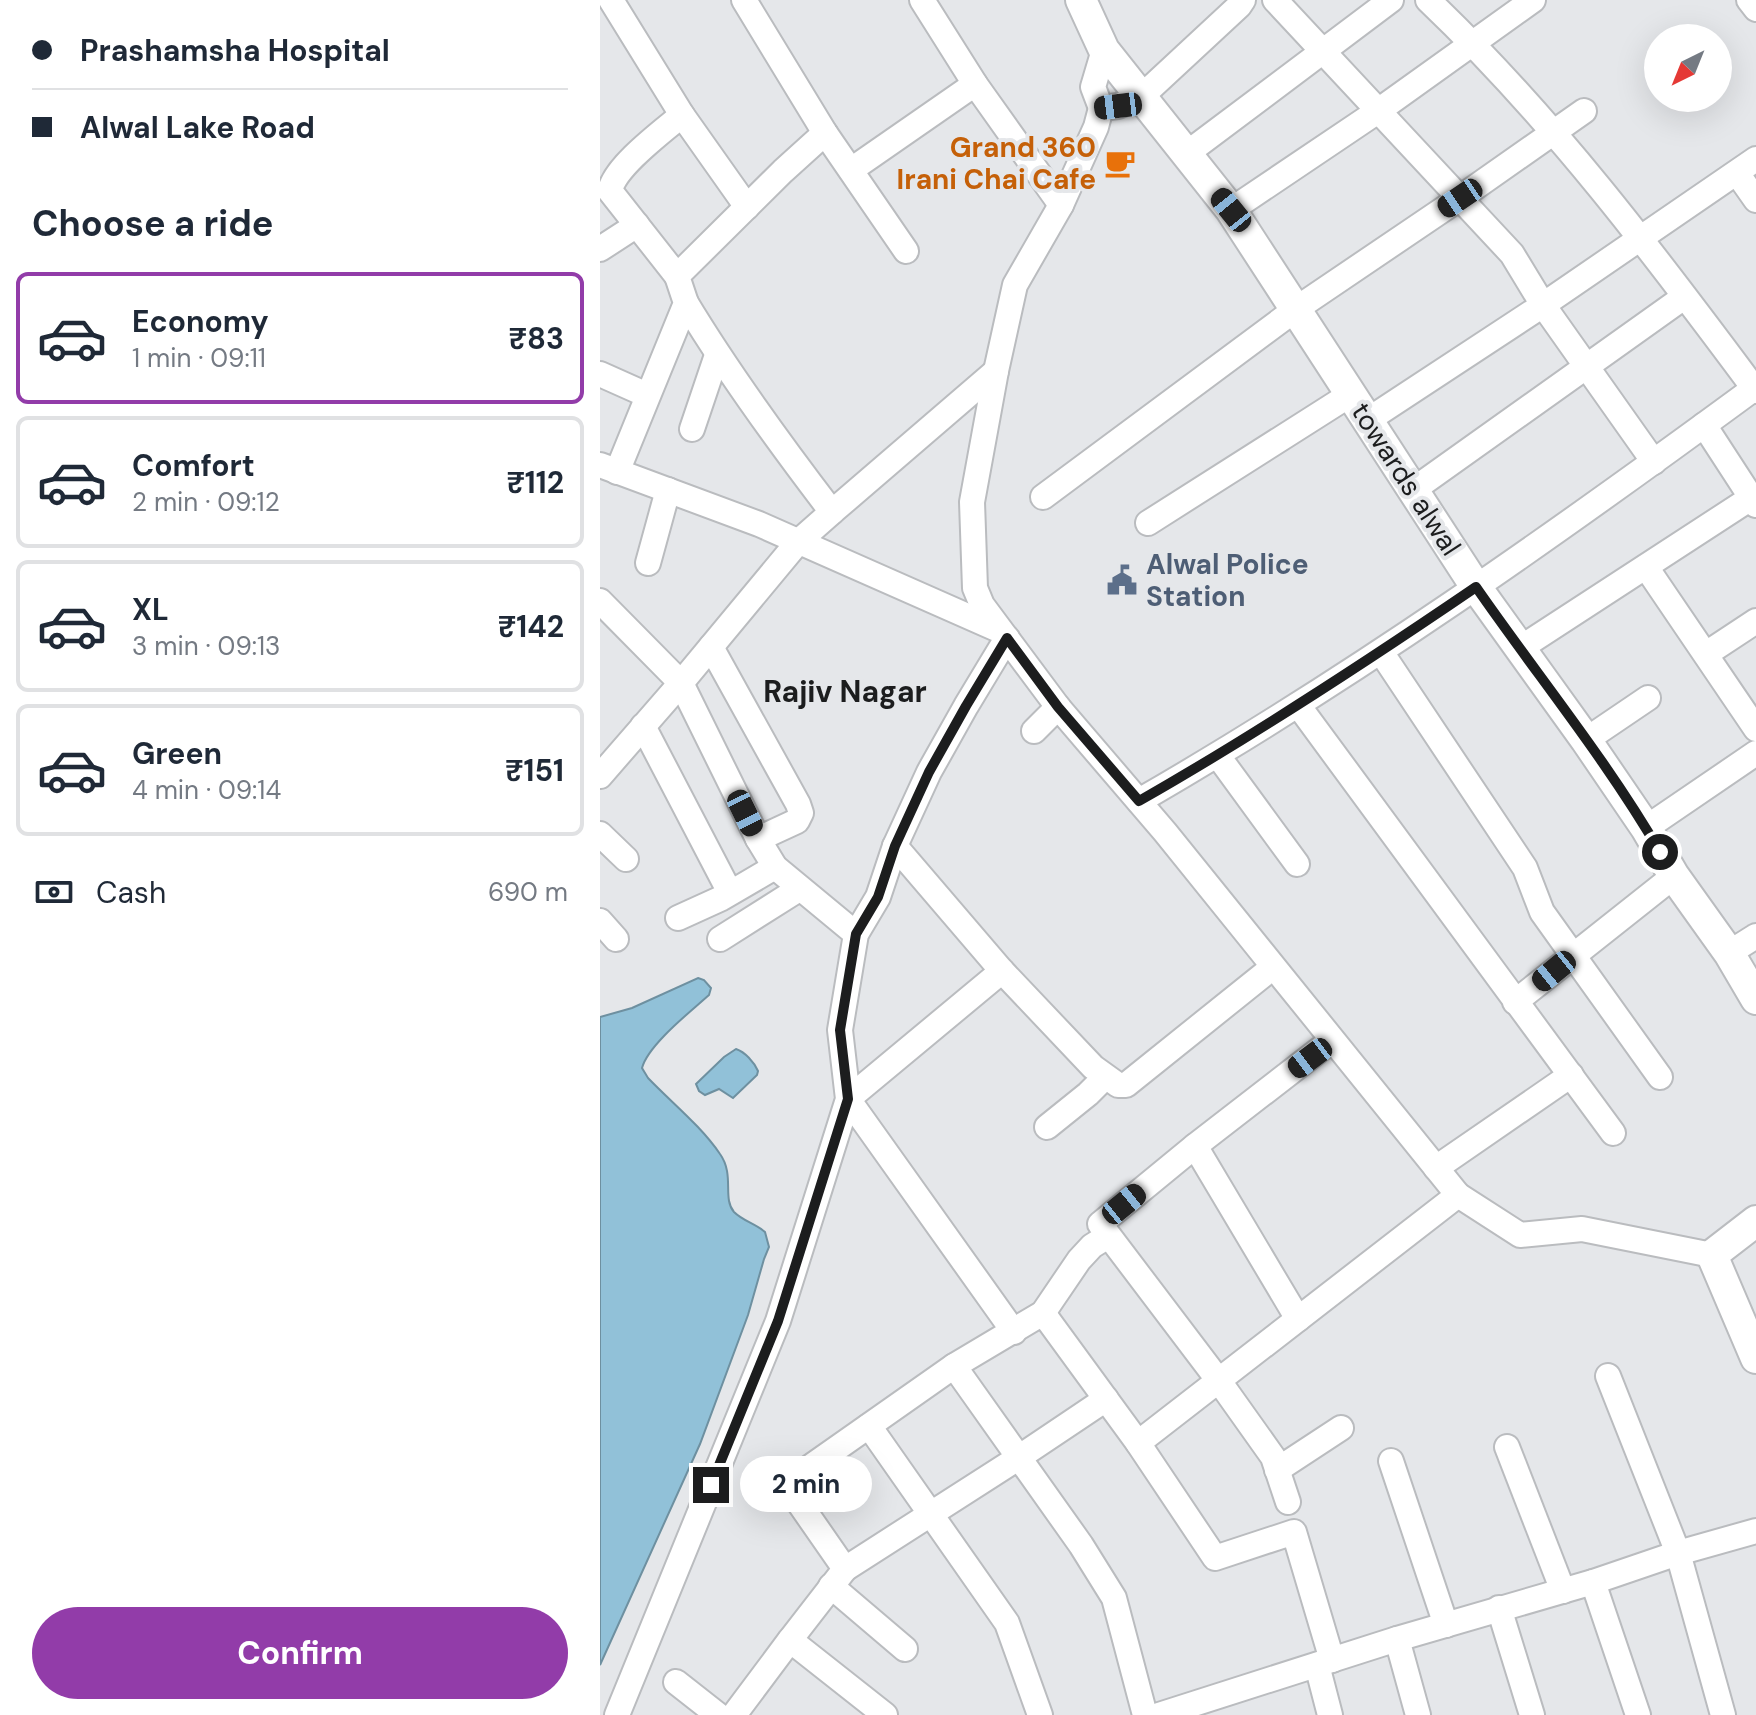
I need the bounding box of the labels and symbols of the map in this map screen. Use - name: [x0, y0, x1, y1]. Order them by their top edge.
- north arrow: [1644, 24, 1732, 112]
- car: [1093, 91, 1143, 121]
- place label: Grand 360 Irani Chai Cafe: [897, 129, 1096, 198]
- cafe icon: Grand 360 Irani Chai Cafe: [1103, 146, 1137, 180]
- car: [1433, 175, 1487, 221]
- car: [1207, 184, 1255, 236]
- street label: towards alwal: [1343, 395, 1469, 563]
- place label: Alwal Police Station: [1146, 546, 1309, 615]
- public building icon: Alwal Police Station: [1105, 563, 1139, 597]
- district label: Rajiv Nagar: [763, 672, 927, 711]
- car: [724, 786, 766, 840]
- route start: [1642, 834, 1678, 870]
- car: [1528, 947, 1580, 995]
- car: [1284, 1034, 1336, 1082]
- car: [1098, 1180, 1150, 1228]
- callout: 2 min: [739, 1457, 871, 1513]
- route end: [693, 1467, 729, 1503]

